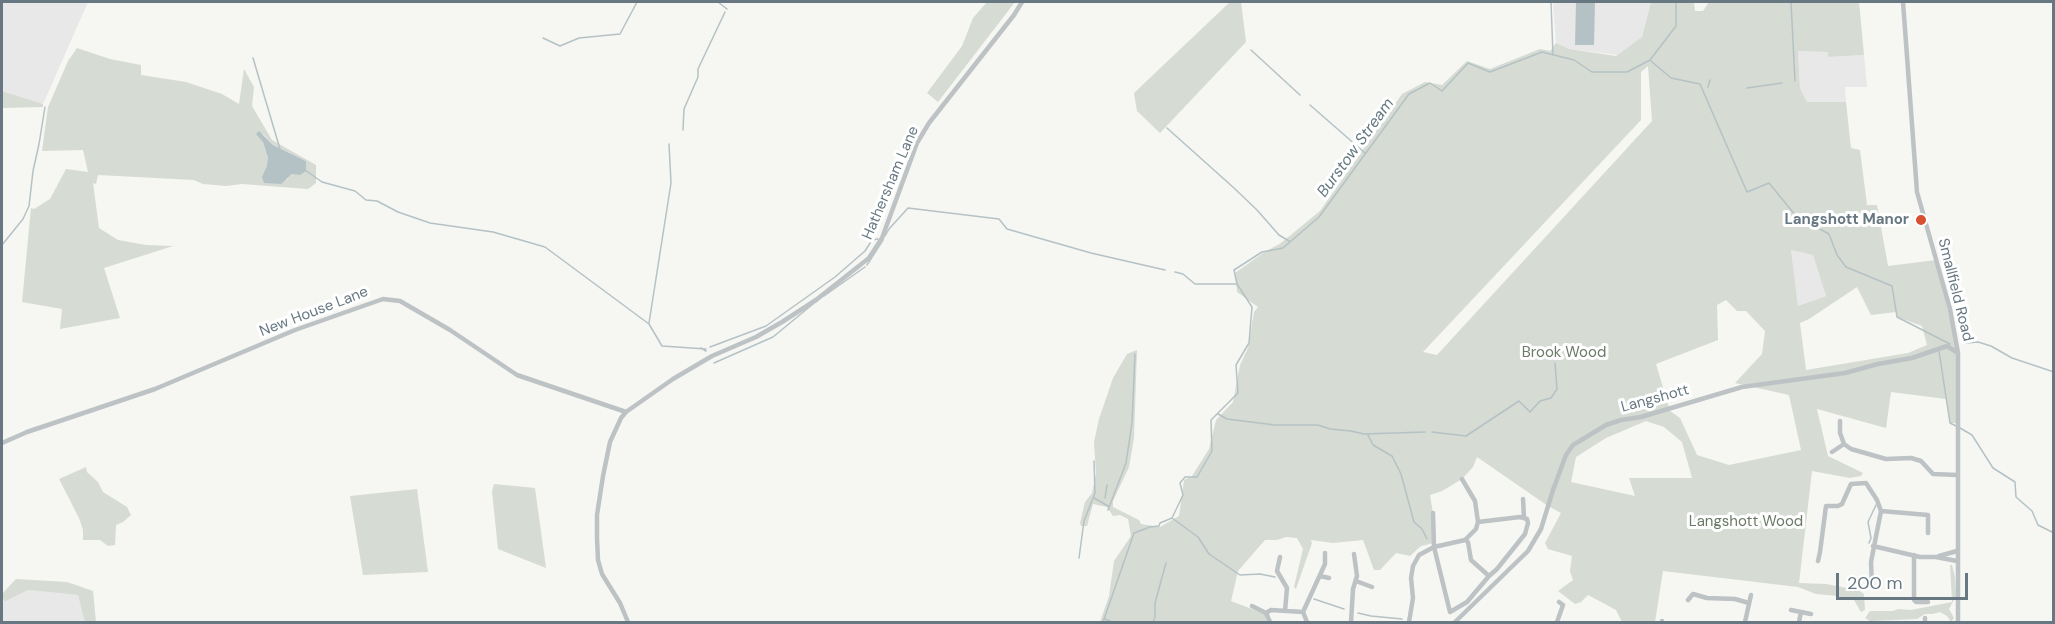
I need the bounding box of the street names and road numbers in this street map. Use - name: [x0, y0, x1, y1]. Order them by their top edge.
- street label: Hathersham Lane: [859, 124, 923, 242]
- street label: Smallfield Road: [1934, 237, 1976, 343]
- street label: New House Lane: [257, 283, 371, 341]
- street label: Langshott: [1619, 381, 1691, 417]

